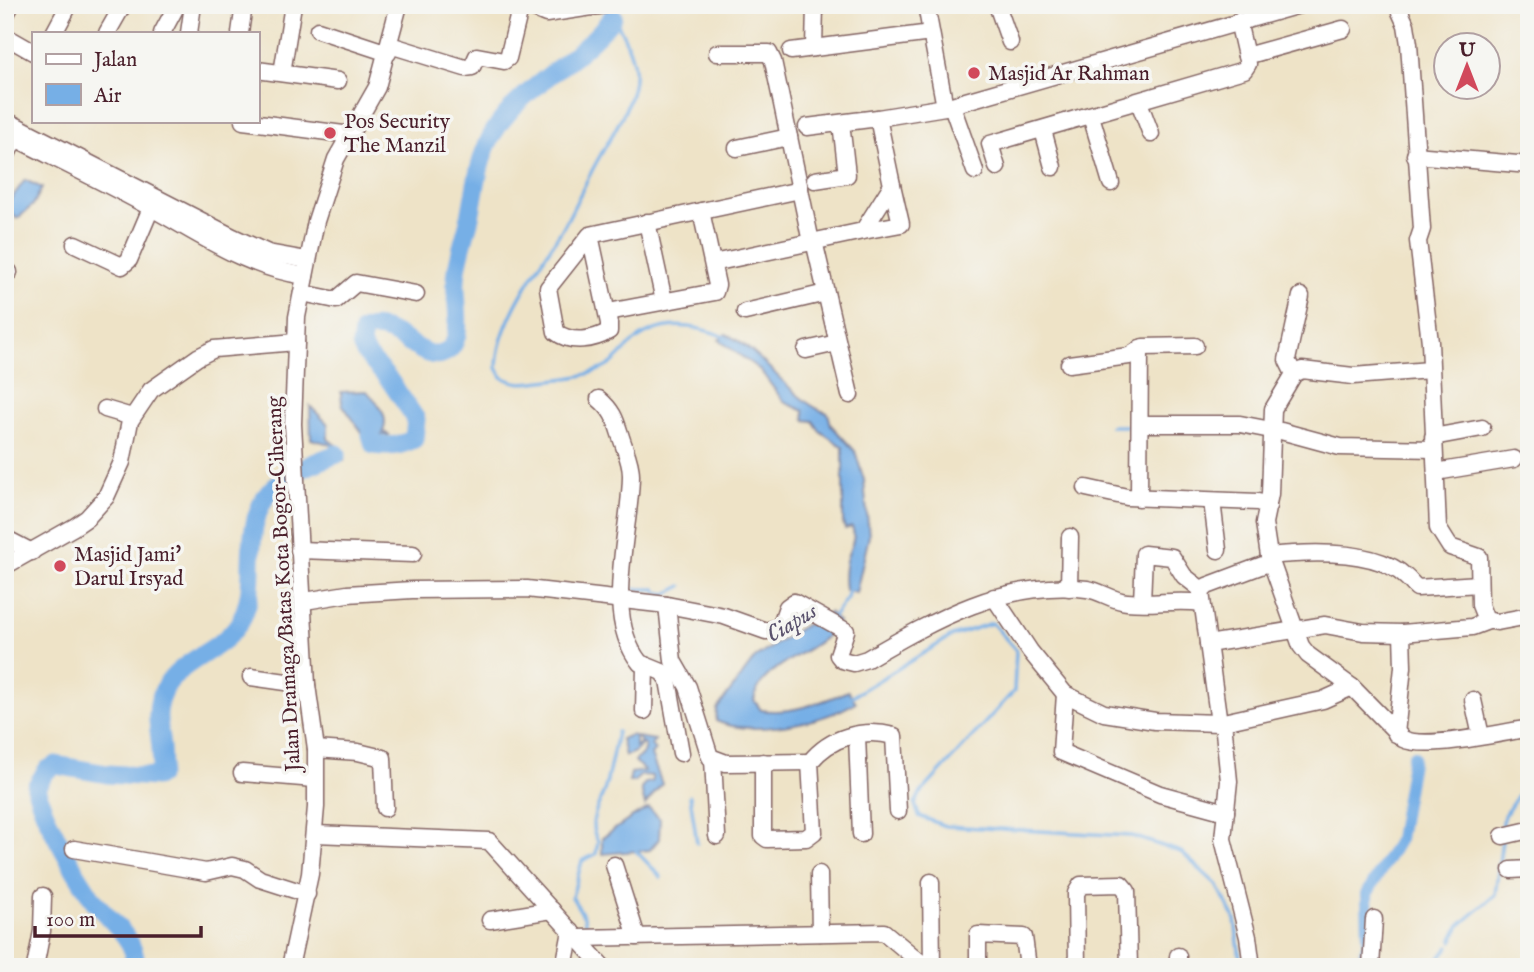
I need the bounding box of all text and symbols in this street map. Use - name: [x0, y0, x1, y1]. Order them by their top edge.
- legend: [32, 32, 259, 122]
- north arrow: [1432, 32, 1502, 102]
- text: U: [1458, 39, 1476, 63]
- text: Jalan: [92, 47, 137, 74]
- place label: Masjid Ar Rahman: [988, 61, 1150, 88]
- marker: Masjid Ar Rahman: [966, 65, 982, 81]
- text: Air: [93, 83, 122, 110]
- place label: Pos Security The Manzil: [344, 109, 451, 160]
- marker: Pos Security The Manzil: [322, 125, 338, 141]
- street label: Jalan Dramaga/Batas Kota Bogor–Ciherang: [261, 395, 308, 774]
- place label: Masjid Jami' Darul Irsyad: [74, 542, 184, 593]
- marker: Masjid Jami' Darul Irsyad: [52, 558, 68, 574]
- water label: Ciapus: [761, 597, 823, 650]
- scale bar: [35, 895, 201, 939]
- text: 100 m: [46, 907, 95, 934]

